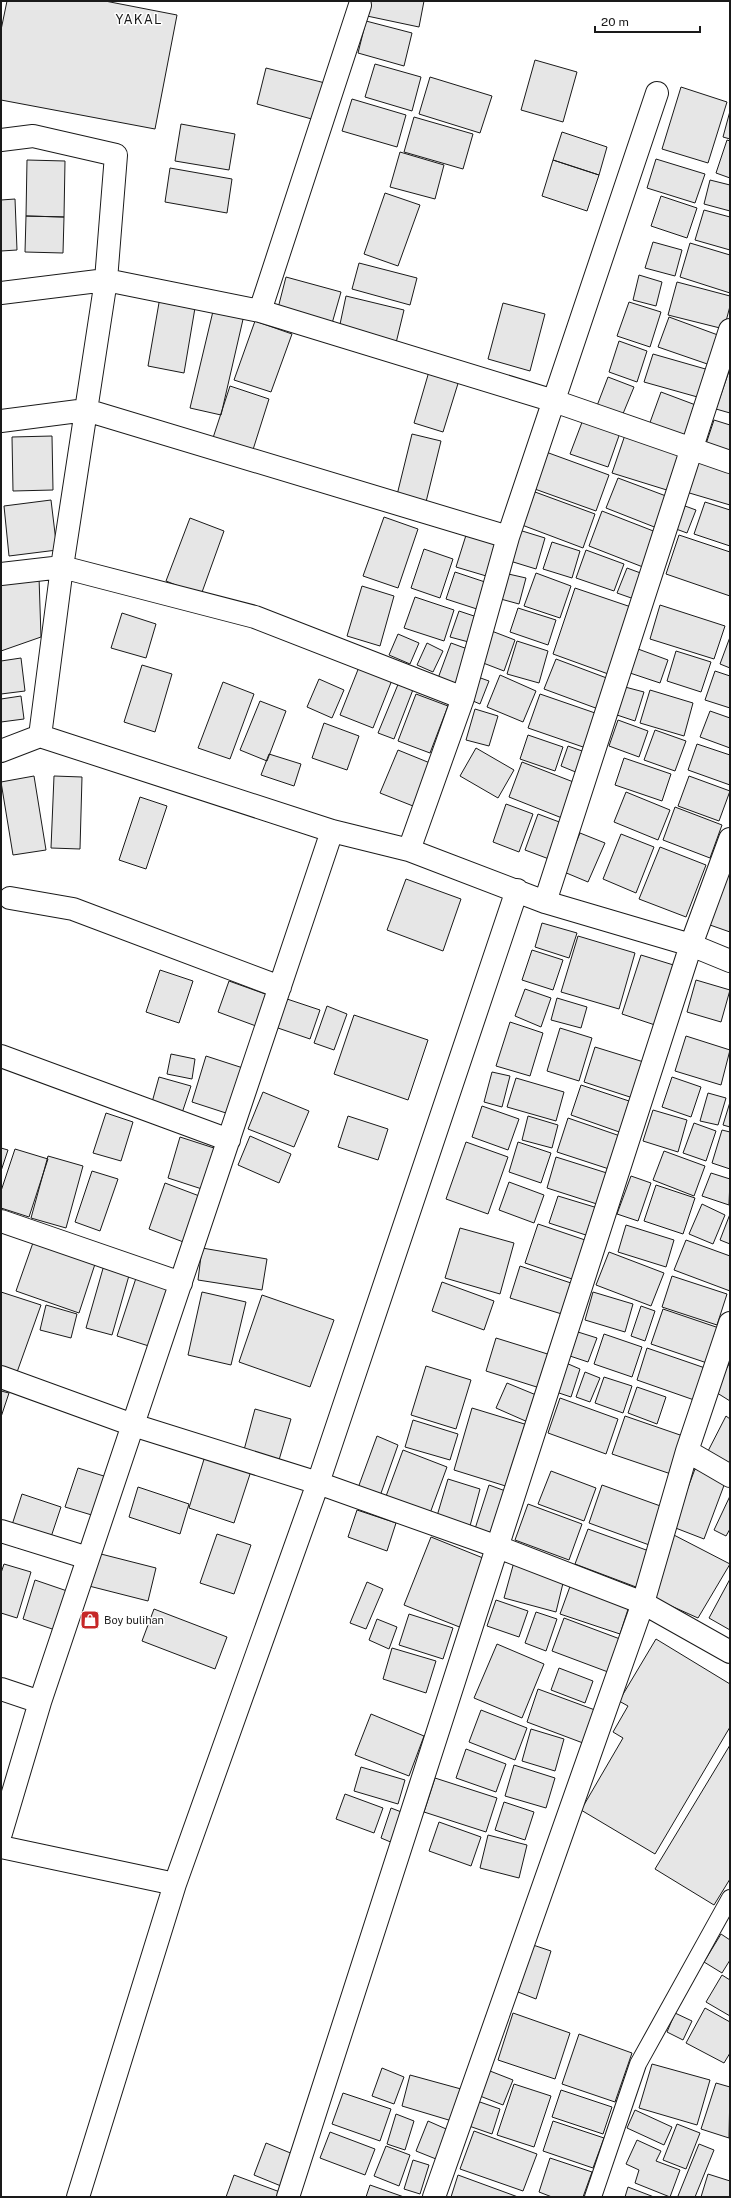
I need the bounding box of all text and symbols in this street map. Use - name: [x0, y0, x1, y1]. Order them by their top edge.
- scale bar: [595, 8, 700, 34]
- district label: YAKAL: [116, 12, 162, 27]
- text: 20 m: [601, 15, 629, 29]
- shop icon: Boy bulihan: [79, 1609, 101, 1631]
- place label: Boy bulihan: [104, 1614, 164, 1626]

